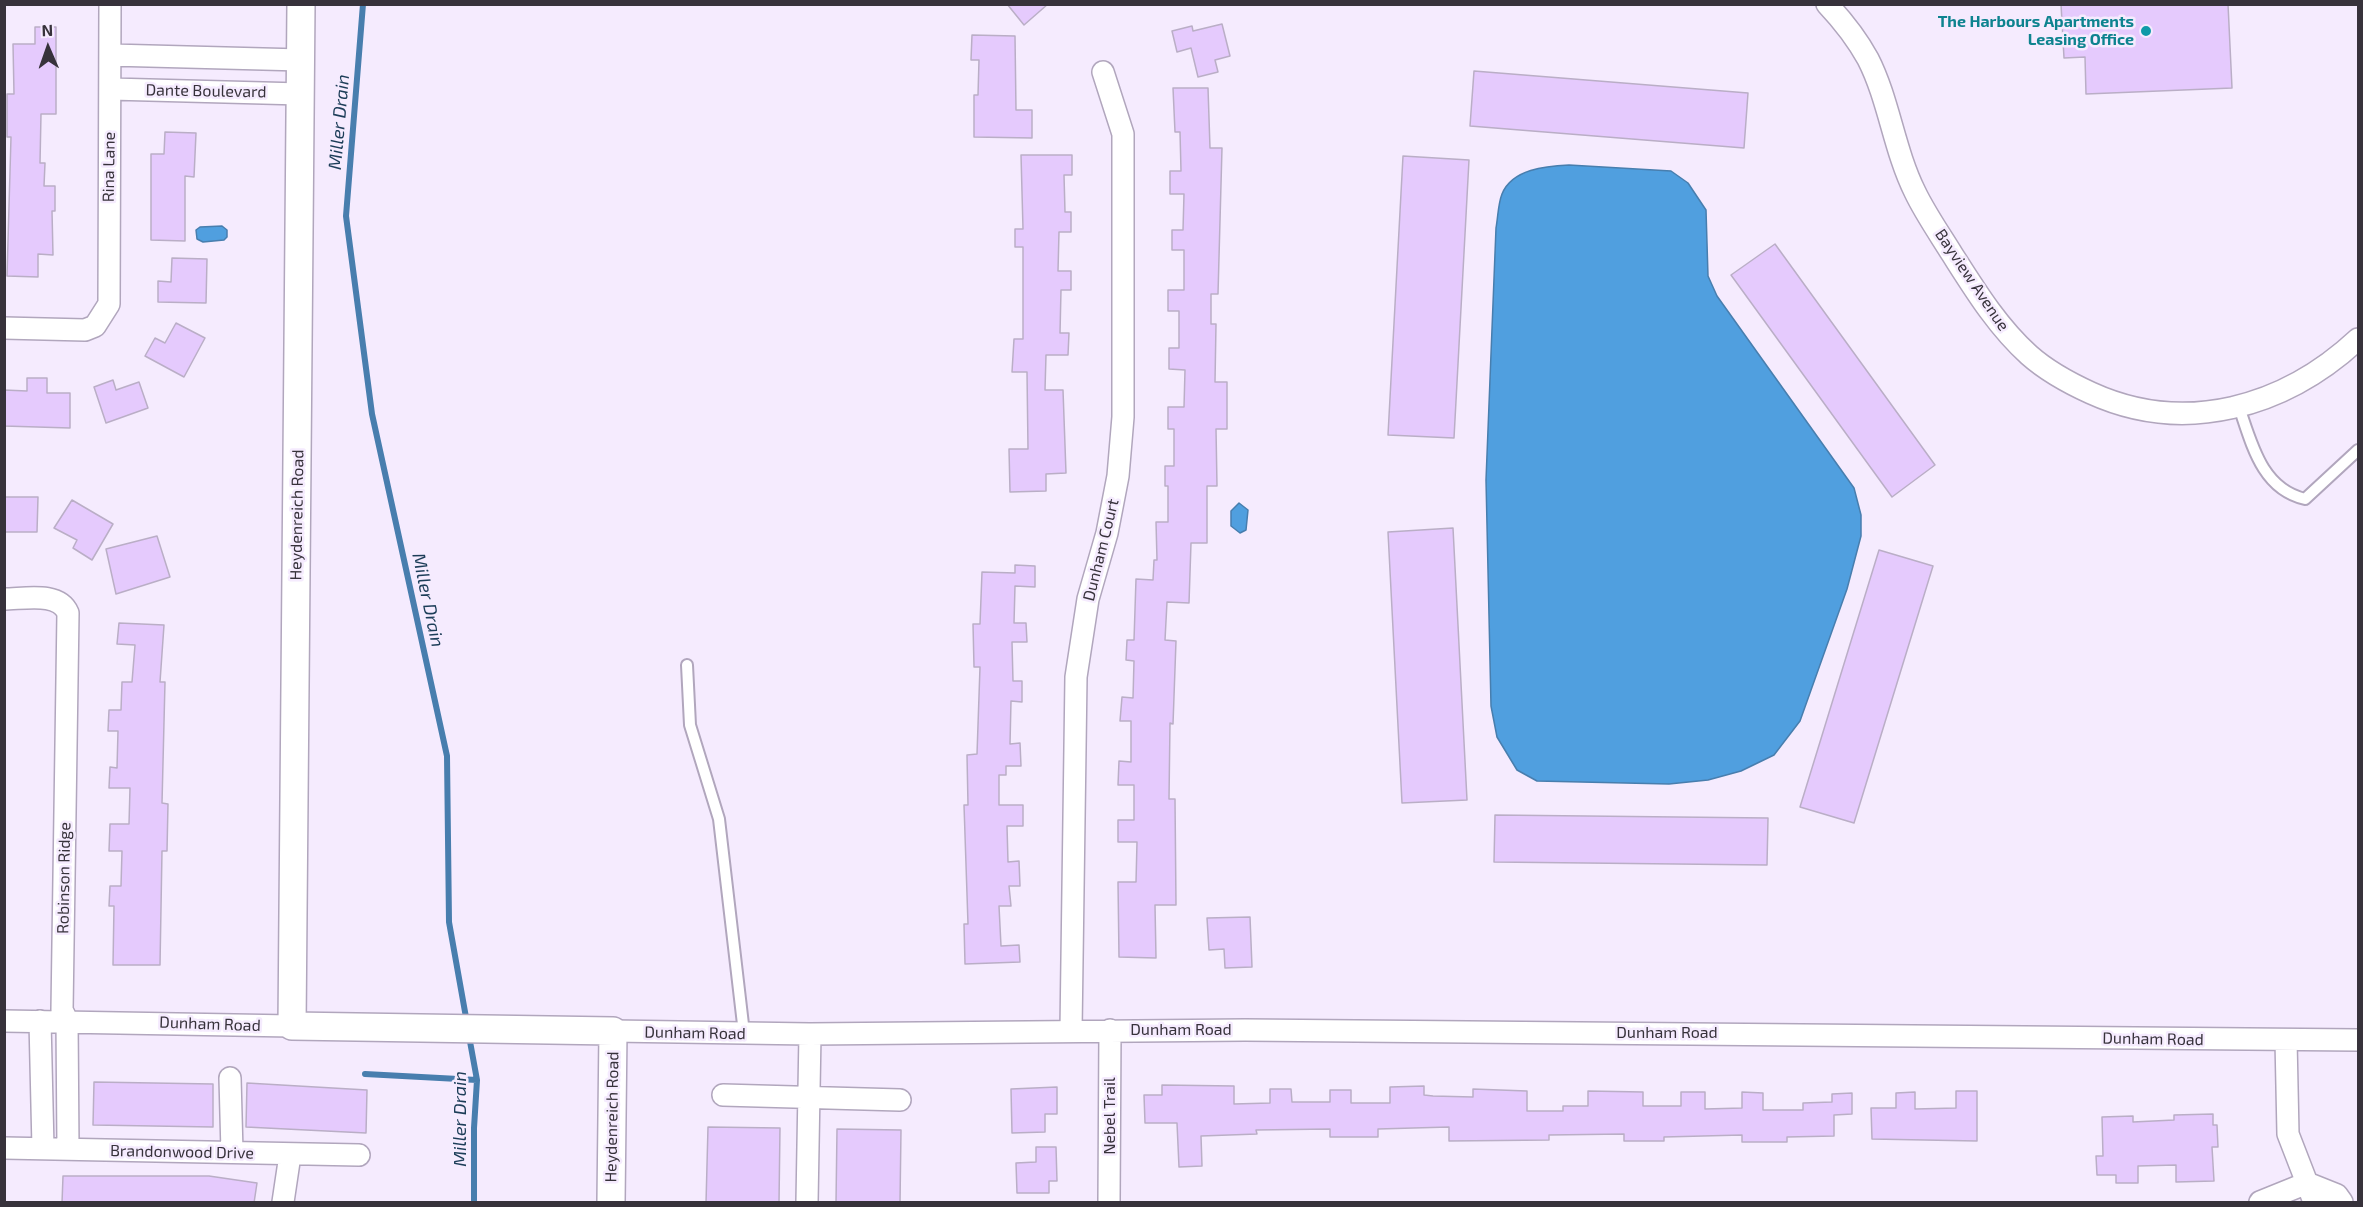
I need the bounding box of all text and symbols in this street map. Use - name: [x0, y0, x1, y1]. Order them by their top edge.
- place label: The Harbours Apartments Leasing Office: [1938, 12, 2134, 50]
- north arrow: [18, 18, 78, 78]
- text: N: [41, 20, 53, 39]
- marker: The Harbours Apartments Leasing Office: [2139, 24, 2153, 38]
- water label: Miller Drain: [324, 73, 354, 171]
- street label: Dante Boulevard: [145, 80, 267, 102]
- street label: Rina Lane: [99, 132, 119, 202]
- street label: Bayview Avenue: [1931, 225, 2013, 335]
- street label: Heydenreich Road: [286, 449, 308, 581]
- street label: Dunham Court: [1079, 497, 1123, 603]
- water label: Miller Drain: [407, 551, 449, 649]
- street label: Robinson Ridge: [53, 822, 75, 934]
- street label: Dunham Road: [159, 1013, 261, 1035]
- street label: Dunham Road: [1130, 1020, 1232, 1040]
- street label: Dunham Road: [644, 1023, 746, 1043]
- street label: Dunham Road: [1616, 1023, 1718, 1043]
- street label: Dunham Road: [2102, 1029, 2204, 1049]
- street label: Heydenreich Road: [601, 1051, 623, 1183]
- water label: Miller Drain: [449, 1071, 471, 1167]
- street label: Nebel Trail: [1100, 1077, 1120, 1155]
- street label: Brandonwood Drive: [110, 1141, 254, 1163]

